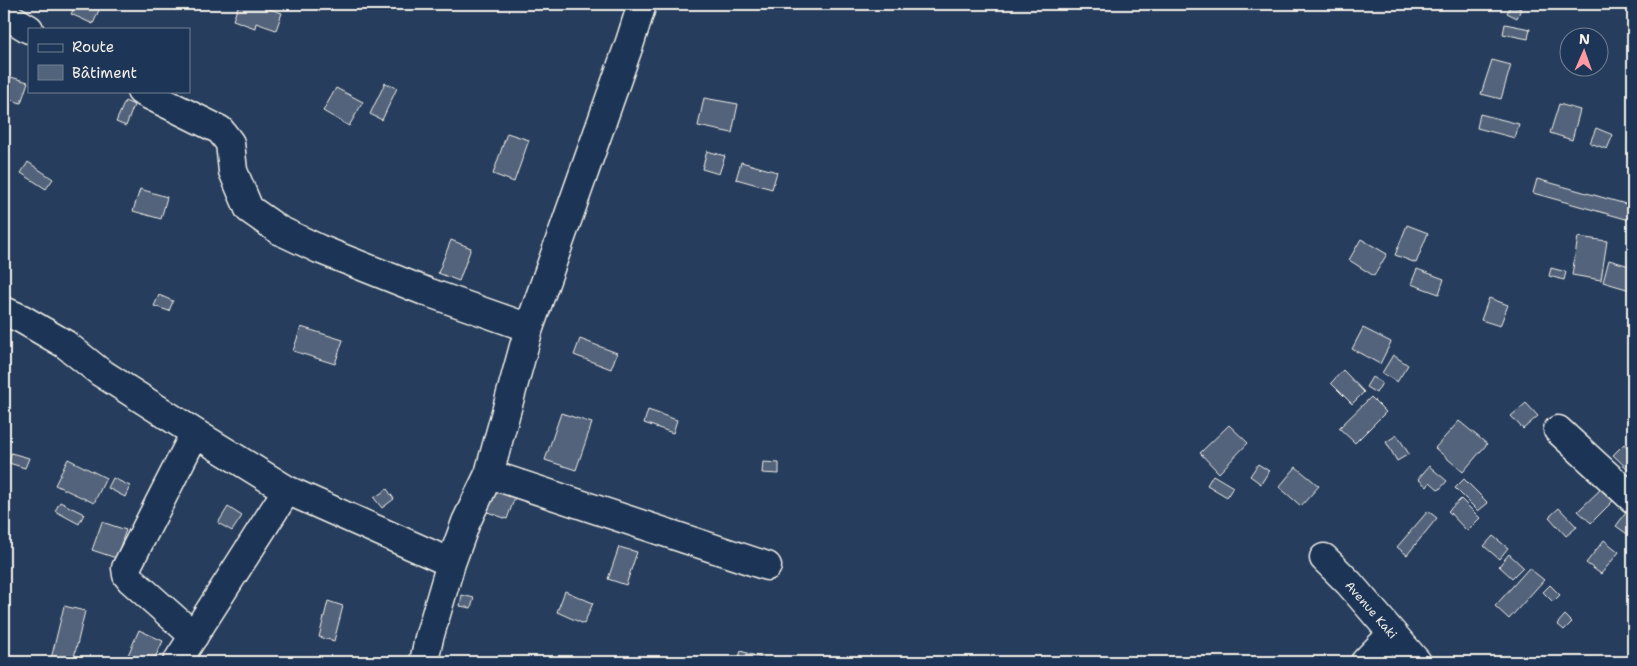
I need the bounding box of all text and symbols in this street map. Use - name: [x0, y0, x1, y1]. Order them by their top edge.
- legend: [28, 28, 190, 92]
- north arrow: [1560, 28, 1610, 78]
- text: N: [1579, 30, 1590, 48]
- text: Route: [72, 37, 114, 57]
- text: Bâtiment: [72, 63, 137, 83]
- street label: Avenue Kaki: [1342, 578, 1400, 642]

